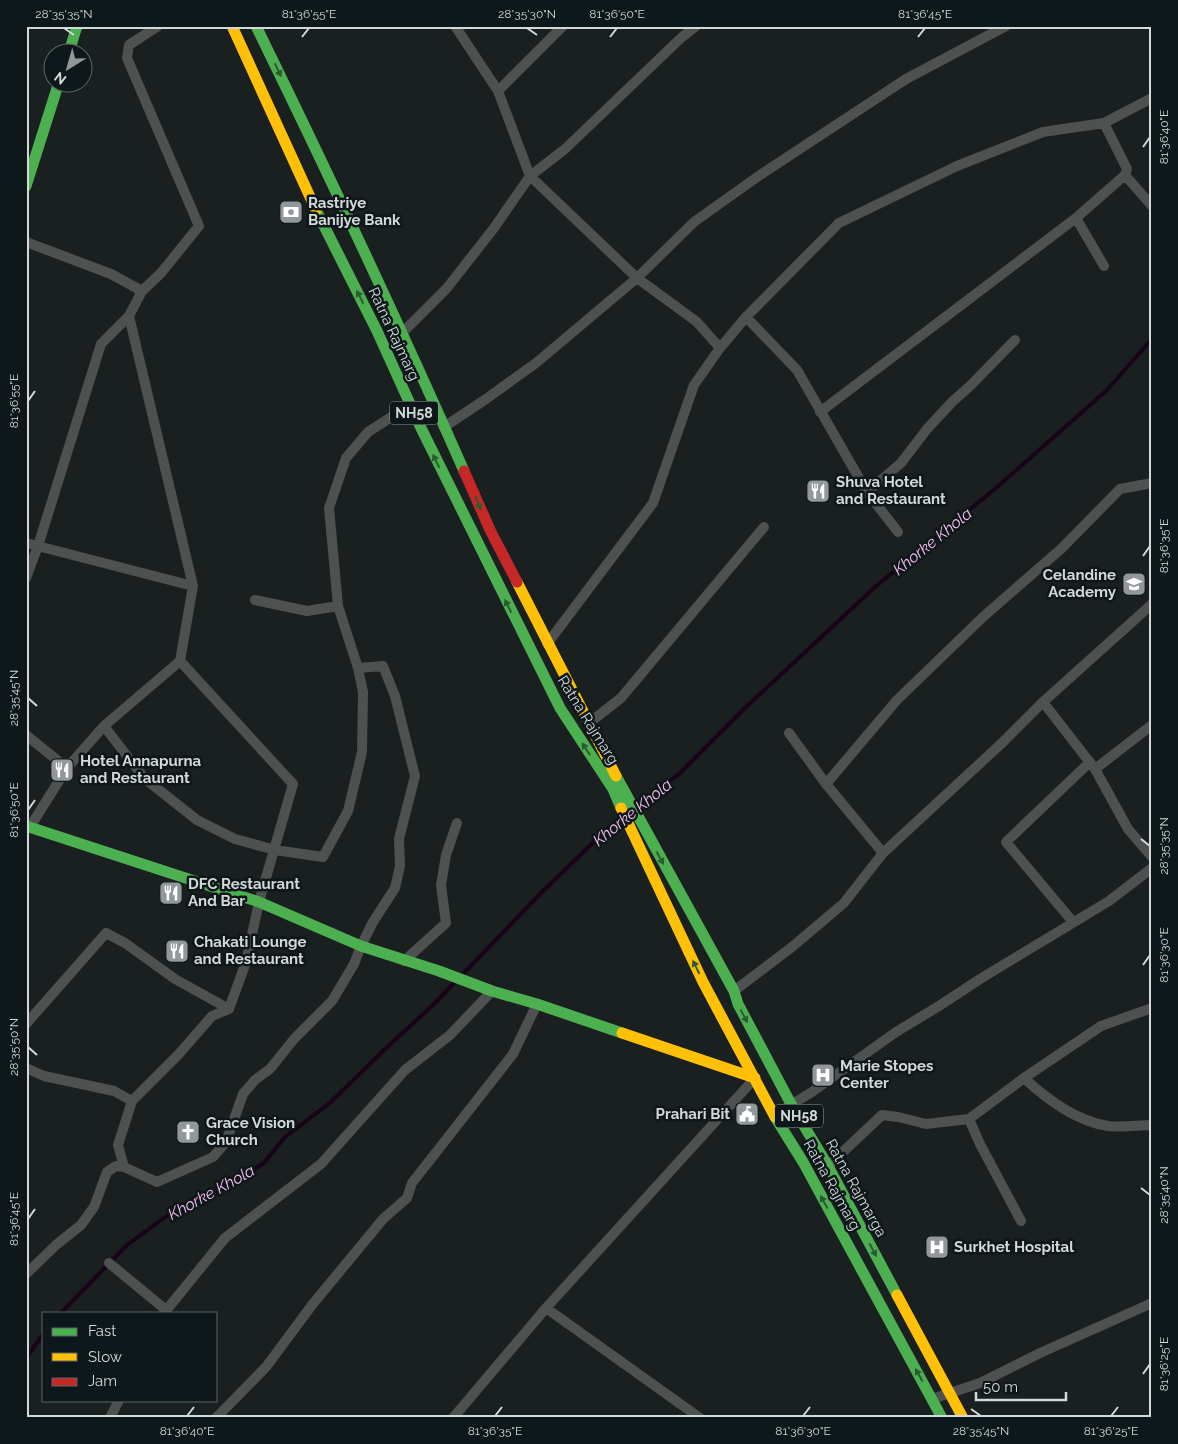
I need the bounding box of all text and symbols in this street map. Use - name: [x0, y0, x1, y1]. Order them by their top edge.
- text: 28°35'35"N: [35, 7, 93, 21]
- text: 81°36'55"E: [282, 7, 336, 21]
- text: 28°35'30"N: [498, 7, 556, 21]
- text: 81°36'50"E: [589, 7, 645, 21]
- text: 81°36'45"E: [898, 7, 952, 21]
- north arrow: [42, 42, 92, 92]
- one-way arrow: [274, 63, 282, 77]
- text: N: [51, 69, 69, 88]
- text: 81°36'40"E: [1157, 110, 1171, 164]
- place label: Rastriye Banijye Bank: [308, 194, 401, 229]
- bank icon: Rastriye Banijye Bank: [278, 199, 304, 225]
- street label: Ratna Rajmarg: [364, 284, 424, 384]
- one-way arrow: [356, 290, 364, 305]
- text: 81°36'55"E: [7, 374, 21, 428]
- road number: NH58: [390, 402, 438, 424]
- one-way arrow: [432, 453, 441, 468]
- place label: Shuva Hotel and Restaurant: [836, 473, 946, 508]
- restaurant icon: Shuva Hotel and Restaurant: [805, 478, 831, 504]
- one-way arrow: [475, 496, 483, 510]
- water label: Khorke Khola: [889, 503, 976, 579]
- text: 81°36'35"E: [1157, 519, 1171, 573]
- place label: Celandine Academy: [1043, 566, 1117, 601]
- school or university icon: Celandine Academy: [1121, 571, 1147, 597]
- one-way arrow: [504, 599, 512, 613]
- text: 28°35'45"N: [7, 670, 21, 726]
- street label: Ratna Rajmarg: [554, 672, 622, 768]
- one-way arrow: [581, 742, 591, 755]
- place label: Hotel Annapurna and Restaurant: [80, 752, 202, 787]
- restaurant icon: Hotel Annapurna and Restaurant: [49, 757, 75, 783]
- water label: Khorke Khola: [589, 774, 676, 850]
- text: 81°36'50"E: [7, 782, 21, 838]
- text: 28°35'35"N: [1157, 817, 1171, 875]
- one-way arrow: [655, 851, 664, 864]
- place label: DFC Restaurant And Bar: [188, 875, 300, 910]
- restaurant icon: DFC Restaurant And Bar: [158, 880, 184, 906]
- text: 81°36'30"E: [1157, 927, 1171, 983]
- place label: Chakati Lounge and Restaurant: [194, 933, 307, 968]
- restaurant icon: Chakati Lounge and Restaurant: [164, 938, 190, 964]
- one-way arrow: [691, 960, 699, 974]
- one-way arrow: [740, 1009, 749, 1023]
- text: 28°35'50"N: [7, 1018, 21, 1076]
- place label: Marie Stopes Center: [840, 1057, 933, 1092]
- hospital icon: Marie Stopes Center: [810, 1062, 836, 1088]
- public building icon: Prahari Bit: [734, 1101, 760, 1127]
- road number: NH58: [775, 1104, 823, 1128]
- place label: Prahari Bit: [656, 1105, 730, 1123]
- place label: Grace Vision Church: [206, 1114, 295, 1149]
- church icon: Grace Vision Church: [175, 1119, 201, 1145]
- street label: Ratna Rajmarg: [800, 1136, 864, 1234]
- street label: Ratna Rajmarga: [822, 1136, 890, 1240]
- water label: Khorke Khola: [165, 1161, 258, 1224]
- text: 28°35'40"N: [1157, 1166, 1171, 1224]
- text: 81°36'45"E: [7, 1192, 21, 1246]
- one-way arrow: [820, 1194, 828, 1209]
- hospital icon: Surkhet Hospital: [924, 1234, 950, 1260]
- place label: Surkhet Hospital: [954, 1238, 1074, 1256]
- one-way arrow: [869, 1243, 877, 1258]
- legend: [42, 1312, 218, 1402]
- text: Fast: [88, 1322, 116, 1340]
- text: 81°36'25"E: [1157, 1337, 1171, 1391]
- text: Slow: [88, 1348, 122, 1366]
- one-way arrow: [915, 1368, 923, 1382]
- scale bar: [976, 1369, 1066, 1401]
- text: Jam: [88, 1372, 117, 1390]
- text: 50 m: [983, 1378, 1018, 1396]
- text: 81°36'40"E: [160, 1424, 214, 1438]
- text: 81°36'35"E: [468, 1424, 522, 1438]
- text: 81°36'30"E: [775, 1424, 831, 1438]
- text: 28°35'45"N: [953, 1424, 1009, 1438]
- text: 81°36'25"E: [1084, 1424, 1138, 1438]

